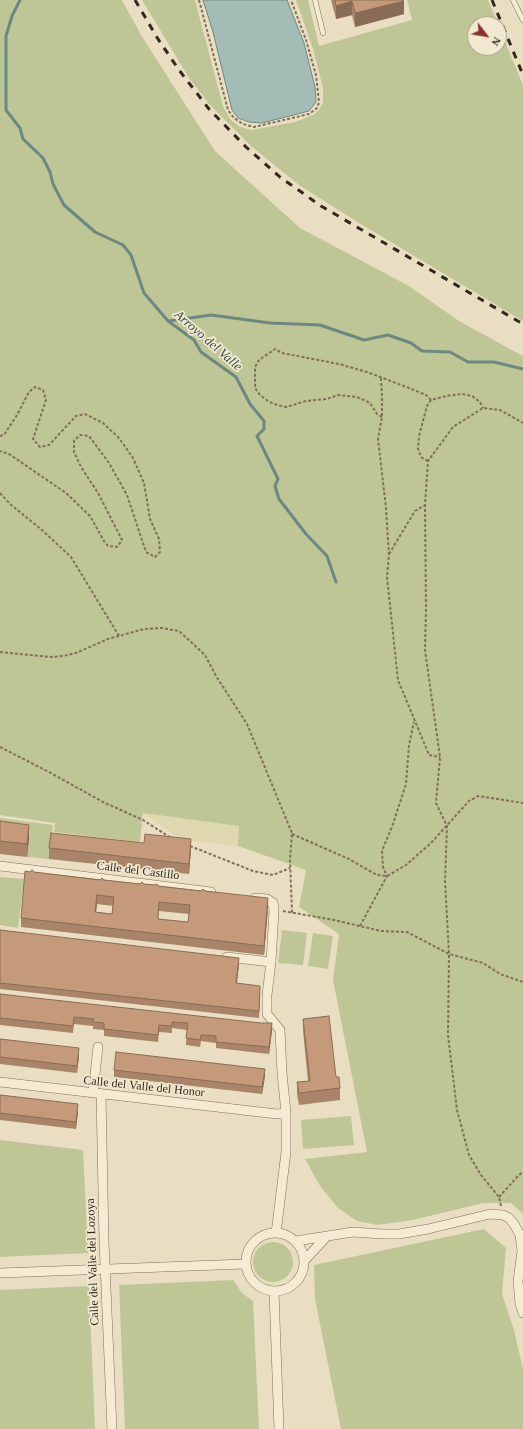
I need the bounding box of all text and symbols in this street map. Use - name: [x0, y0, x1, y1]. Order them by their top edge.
- north arrow: [467, 16, 507, 56]
- text: N: [489, 35, 504, 48]
- water label: Arroyo del Valle: [171, 307, 245, 375]
- street label: Calle del Castillo: [96, 859, 180, 883]
- street label: Calle del Valle del Honor: [83, 1073, 205, 1101]
- street label: Calle del Valle del Lozoya: [84, 1198, 102, 1326]

